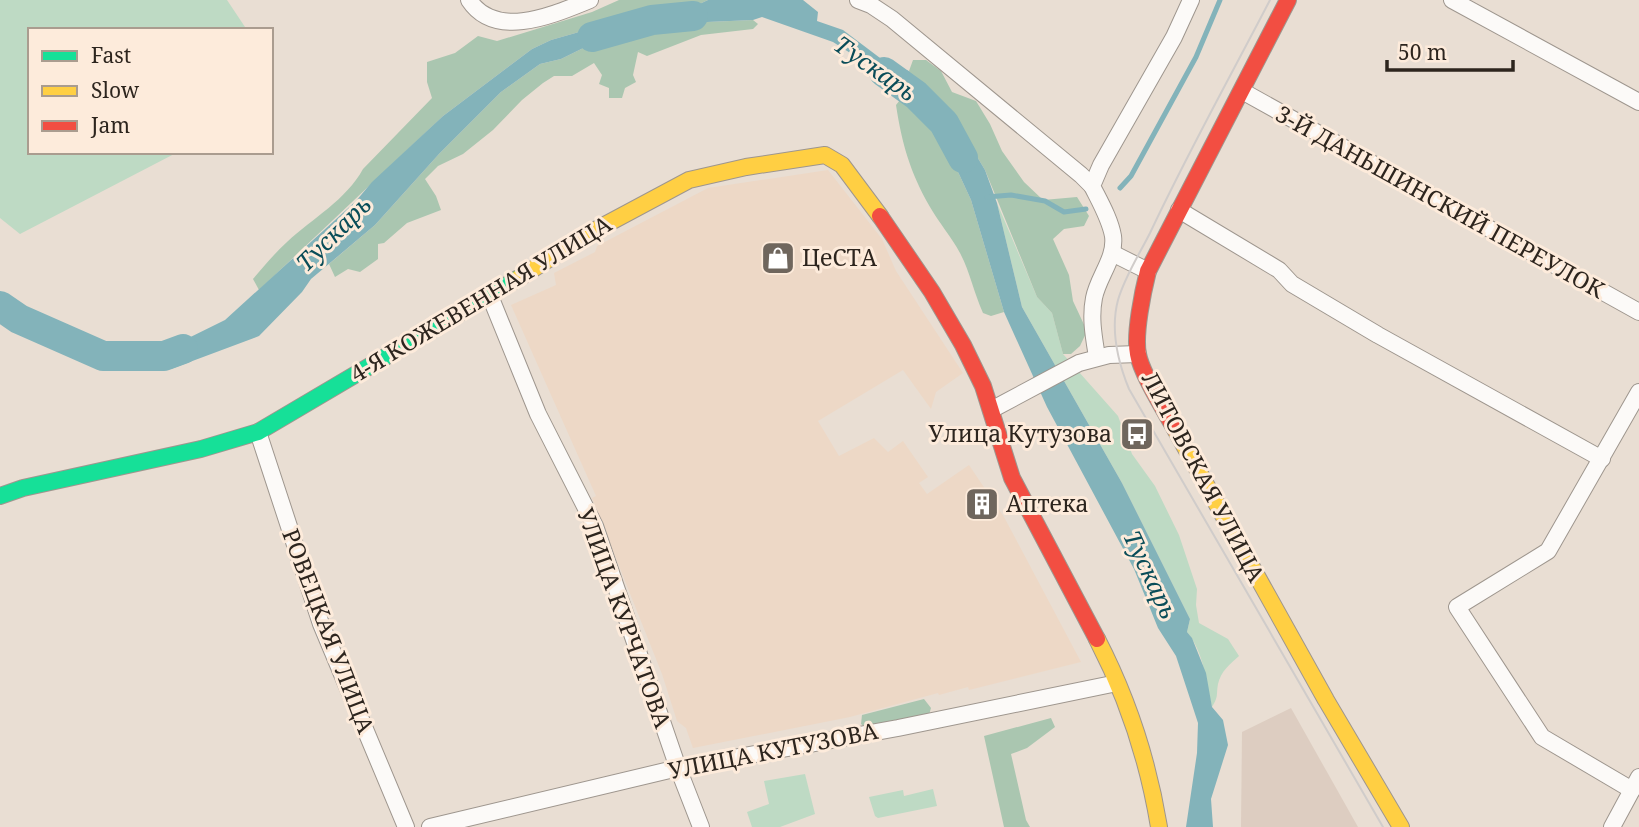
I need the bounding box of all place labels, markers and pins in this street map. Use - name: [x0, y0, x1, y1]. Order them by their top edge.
- shop icon: ЦеСТА: [759, 239, 797, 277]
- place label: ЦеСТА: [802, 241, 878, 273]
- bus stop icon: Улица Кутузова: [1118, 415, 1156, 453]
- place label: Улица Кутузова: [929, 417, 1112, 449]
- building icon: Аптека: [963, 485, 1001, 523]
- place label: Аптека: [1006, 487, 1089, 519]

